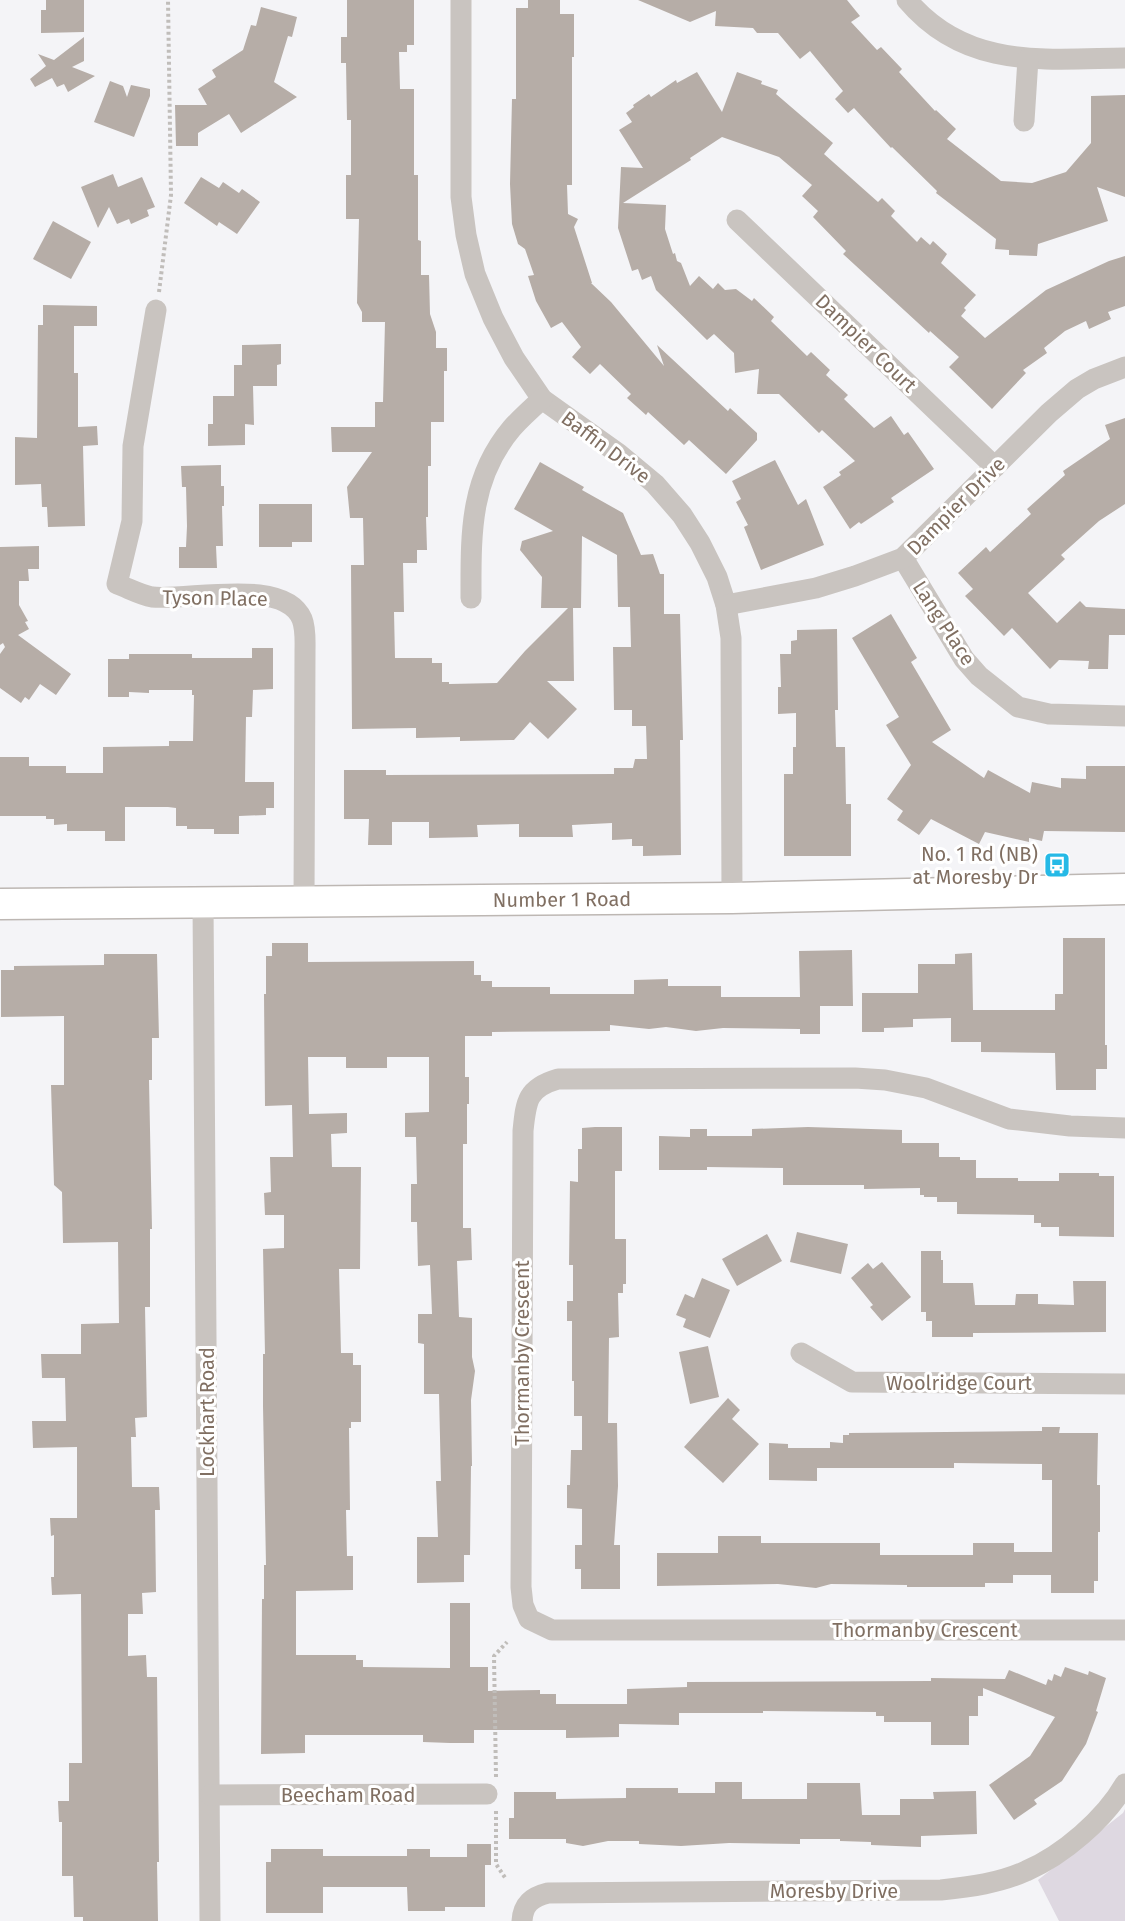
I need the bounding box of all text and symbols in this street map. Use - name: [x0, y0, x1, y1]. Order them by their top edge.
- street label: Dampier Court: [810, 289, 922, 398]
- street label: Baffin Drive: [557, 406, 655, 488]
- street label: Dampier Drive: [902, 452, 1010, 560]
- street label: Lang Place: [908, 576, 980, 670]
- street label: Tyson Place: [162, 585, 268, 611]
- place label: No. 1 Rd (NB) at Moresby Dr: [912, 842, 1038, 889]
- bus stop icon: No. 1 Rd (NB) at Moresby Dr: [1042, 850, 1072, 880]
- street label: Number 1 Road: [493, 887, 631, 912]
- street label: Thormanby Crescent: [510, 1260, 534, 1446]
- street label: Lockhart Road: [195, 1347, 219, 1477]
- street label: Woolridge Court: [886, 1371, 1033, 1395]
- street label: Thormanby Crescent: [832, 1618, 1018, 1642]
- street label: Beecham Road: [281, 1783, 415, 1807]
- street label: Moresby Drive: [770, 1879, 898, 1903]

